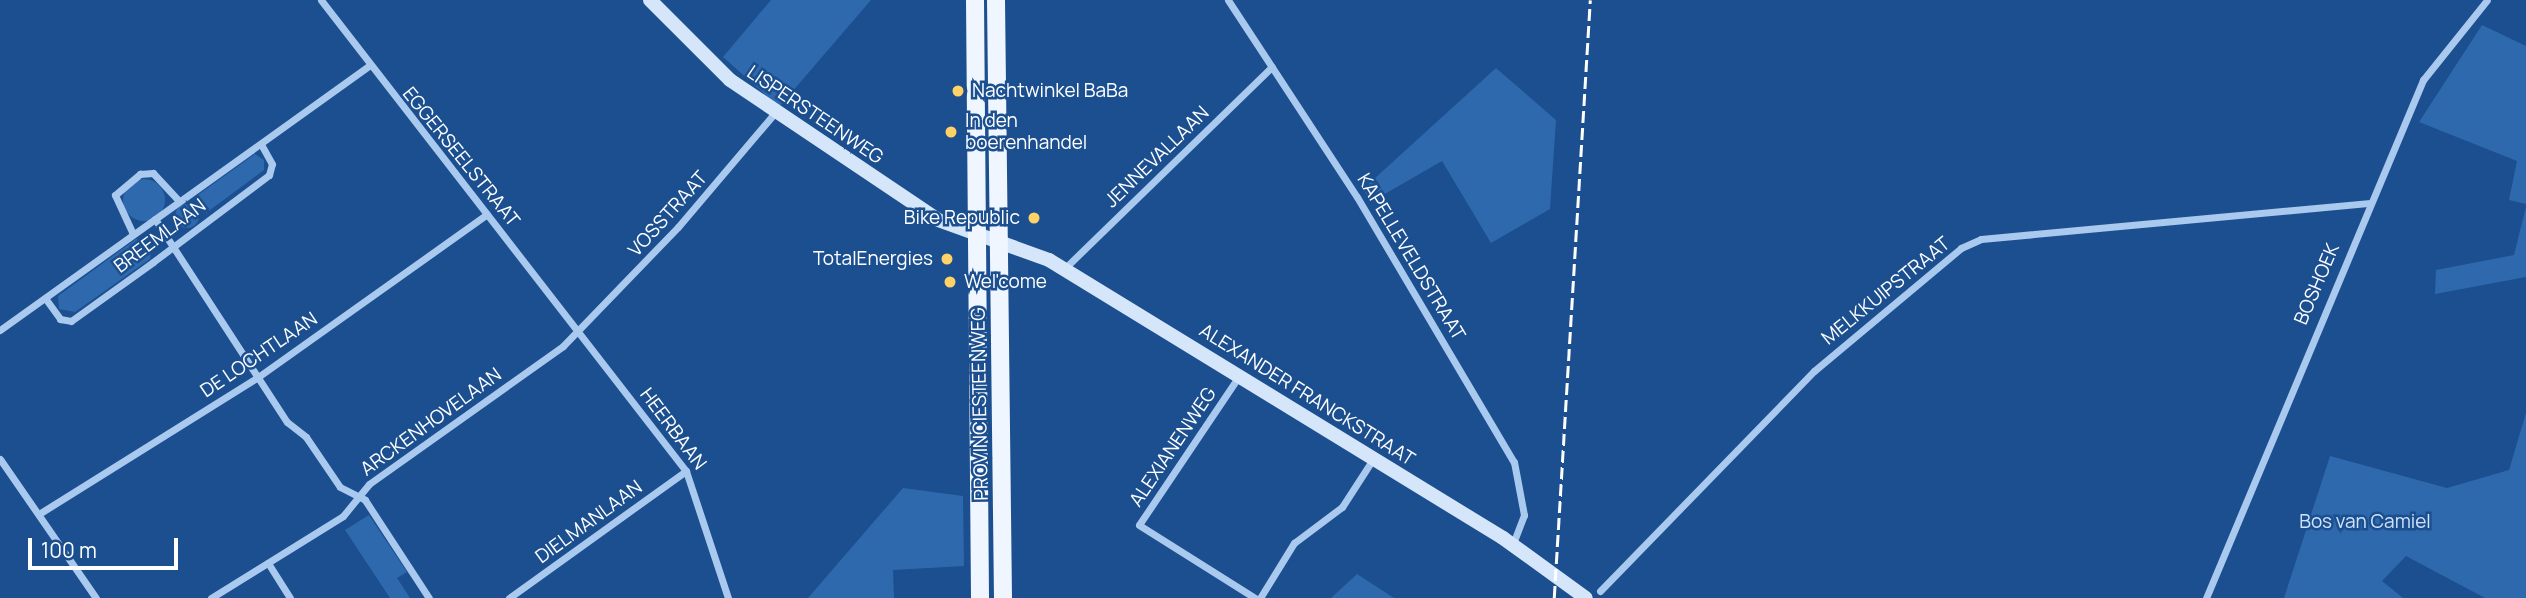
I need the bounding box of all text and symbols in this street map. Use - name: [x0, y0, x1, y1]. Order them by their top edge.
- street label: LISPERSTEENWEG: [743, 61, 887, 169]
- place label: Nachtwinkel BaBa: [972, 80, 1128, 102]
- street label: EGGERSEELSTRAAT: [398, 83, 524, 231]
- marker: Nachtwinkel BaBa: [950, 83, 966, 99]
- street label: JENNEVALLAAN: [1100, 102, 1214, 212]
- place label: In den boerenhandel: [965, 110, 1087, 154]
- marker: In den boerenhandel: [943, 124, 959, 140]
- street label: VOSSTRAAT: [624, 167, 712, 261]
- street label: KAPELLEVELDSTRAAT: [1352, 169, 1470, 345]
- street label: BREEMLAAN: [110, 194, 210, 278]
- place label: Bike Republic: [904, 207, 1020, 229]
- marker: Bike Republic: [1026, 210, 1042, 226]
- street label: MELKKUIPSTRAAT: [1817, 232, 1955, 350]
- street label: BOSHOEK: [2290, 240, 2344, 328]
- place label: TotalEnergies: [813, 248, 933, 270]
- marker: TotalEnergies: [939, 251, 955, 267]
- place label: Wel'come: [964, 271, 1047, 293]
- marker: Wel'come: [942, 274, 958, 290]
- street label: PROVINCIESTEENWEG: [967, 307, 993, 501]
- street label: DE LOCHTLAAN: [196, 308, 322, 402]
- street label: ALEXANDER FRANCKSTRAAT: [1195, 319, 1419, 471]
- street label: ARCKENHOVELAAN: [356, 363, 506, 481]
- street label: ALEXIANENWEG: [1125, 383, 1221, 511]
- street label: HEERBAAN: [635, 384, 711, 474]
- street label: DIELMANLAAN: [531, 476, 647, 568]
- park label: Bos van Camiel: [2299, 511, 2431, 533]
- scale bar: [32, 524, 182, 568]
- text: 100 m: [41, 536, 97, 564]

